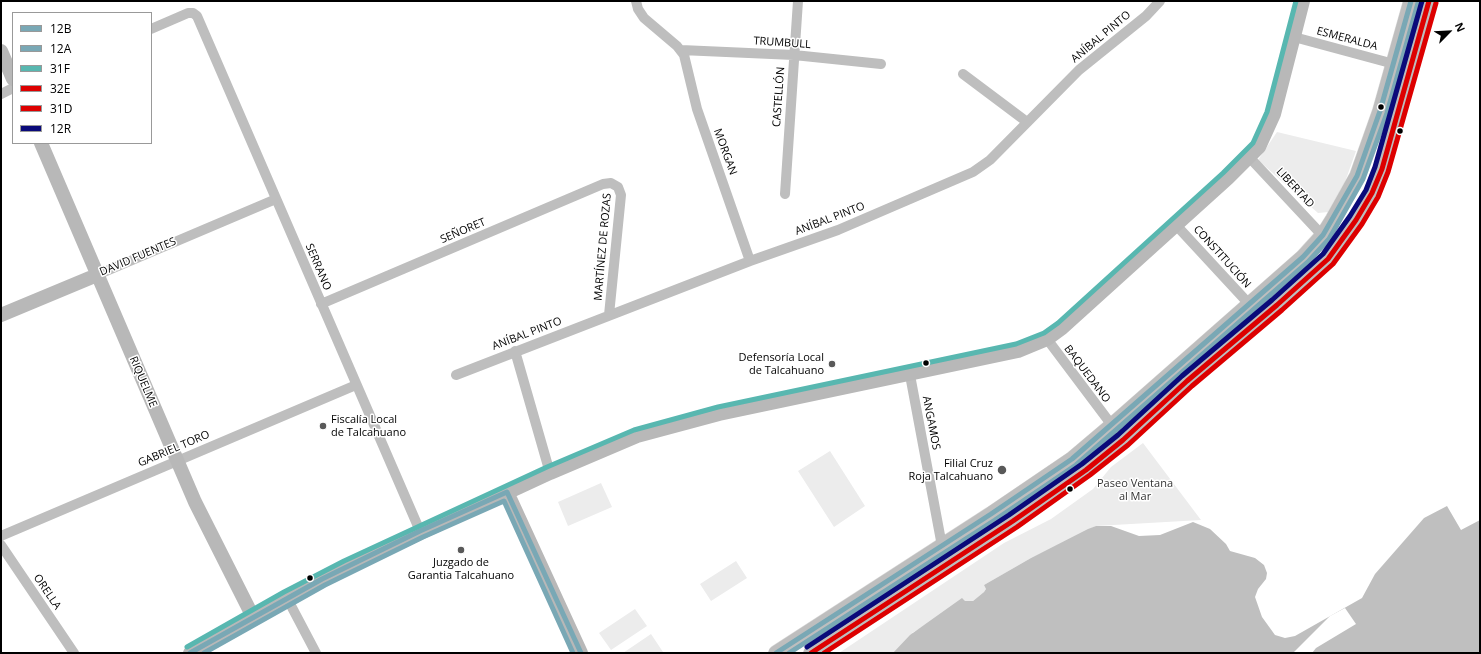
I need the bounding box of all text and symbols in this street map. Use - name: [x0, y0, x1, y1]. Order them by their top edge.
- street label: ANÍBAL PINTO: [1069, 8, 1133, 66]
- legend: [12, 12, 152, 144]
- north arrow: [1429, 12, 1469, 52]
- text: 12B: [50, 20, 71, 37]
- text: N: [1452, 20, 1469, 34]
- street label: ESMERALDA: [1315, 25, 1379, 53]
- street label: TRUMBULL: [753, 34, 811, 52]
- text: 12A: [50, 40, 71, 57]
- text: 31F: [50, 60, 70, 77]
- street label: CASTELLÓN: [770, 66, 788, 128]
- text: 32E: [50, 80, 70, 97]
- text: 31D: [50, 100, 72, 117]
- unlabelled marker: [1376, 102, 1386, 112]
- text: 12R: [50, 120, 71, 137]
- unlabelled marker: [1395, 126, 1405, 136]
- street label: MORGAN: [711, 127, 739, 177]
- street label: LIBERTAD: [1273, 165, 1317, 211]
- street label: MARTÍNEZ DE ROZAS: [592, 193, 614, 301]
- street label: ANÍBAL PINTO: [793, 200, 867, 238]
- street label: SEÑORET: [438, 216, 488, 246]
- street label: CONSTITUCIÓN: [1190, 223, 1254, 291]
- street label: DAVID FUENTES: [98, 235, 178, 279]
- street label: SERRANO: [302, 242, 334, 292]
- street label: ANÍBAL PINTO: [490, 315, 564, 353]
- street label: BAQUEDANO: [1061, 343, 1113, 405]
- place label: Defensoría Local de Talcahuano: [739, 351, 824, 377]
- street label: RIQUELME: [126, 354, 160, 410]
- unlabelled marker: [921, 358, 931, 368]
- marker: Defensoría Local de Talcahuano: [827, 359, 837, 369]
- street label: ANGAMOS: [919, 395, 943, 451]
- place label: Fiscalía Local de Talcahuano: [331, 413, 406, 439]
- marker: Fiscalía Local de Talcahuano: [318, 421, 328, 431]
- street label: GABRIEL TORO: [136, 428, 212, 470]
- place label: Filial Cruz Roja Talcahuano: [909, 457, 993, 483]
- marker: Filial Cruz Roja Talcahuano: [996, 464, 1008, 476]
- park label: Paseo Ventana al Mar: [1097, 477, 1173, 503]
- unlabelled marker: [1065, 484, 1075, 494]
- marker: Juzgado de Garantia Talcahuano: [456, 545, 466, 555]
- place label: Juzgado de Garantia Talcahuano: [408, 556, 514, 582]
- street label: ORELLA: [30, 572, 64, 612]
- unlabelled marker: [305, 573, 315, 583]

